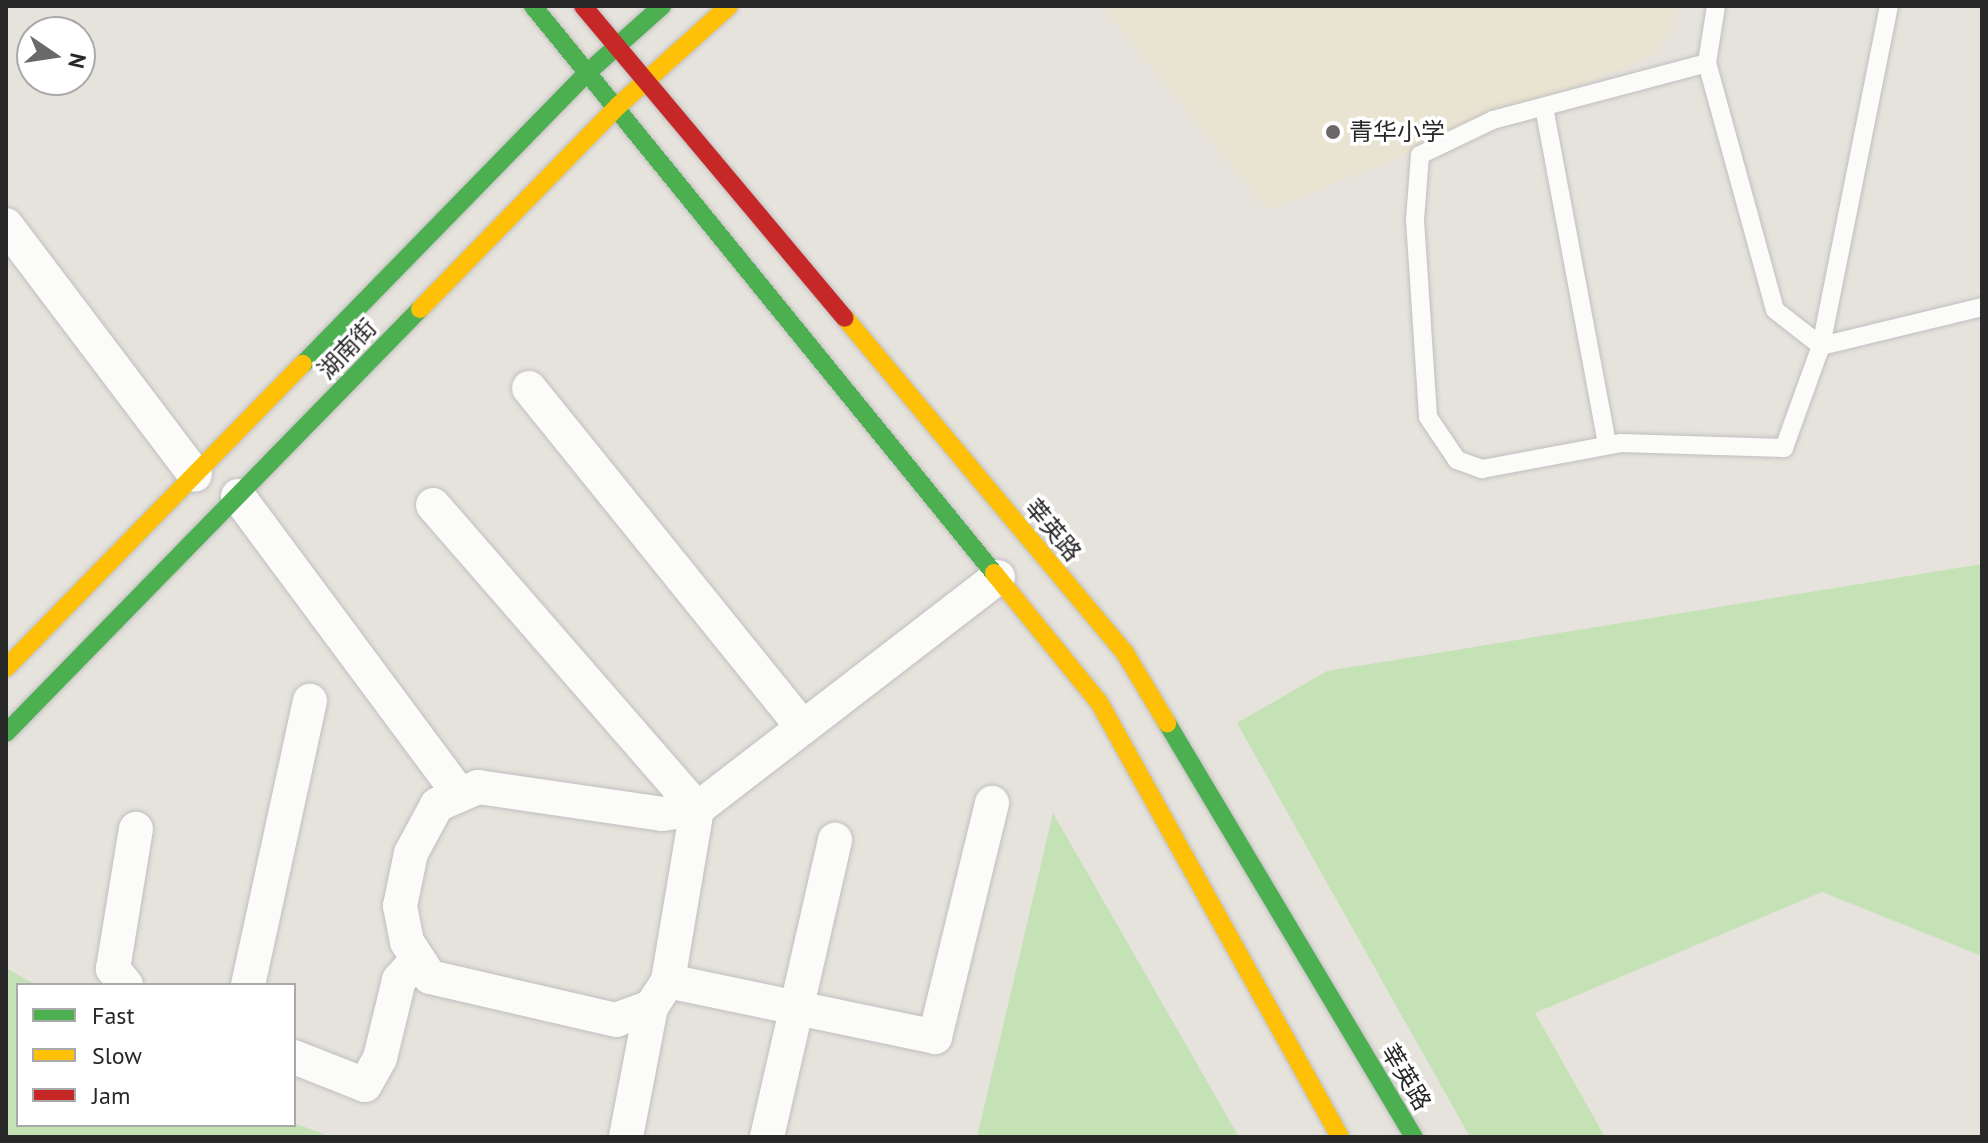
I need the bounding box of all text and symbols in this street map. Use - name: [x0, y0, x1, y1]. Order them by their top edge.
- north arrow: [16, 16, 96, 96]
- text: N: [62, 51, 93, 71]
- place label: 青华小学: [1349, 118, 1445, 146]
- marker: 青华小学: [1324, 123, 1342, 141]
- street label: 湖南街: [312, 313, 382, 385]
- street label: 莘英路: [1019, 493, 1087, 567]
- legend: [16, 983, 296, 1127]
- text: Fast: [92, 1000, 135, 1031]
- street label: 莘英路: [1375, 1039, 1437, 1115]
- text: Slow: [92, 1040, 142, 1071]
- text: Jam: [92, 1080, 130, 1111]

